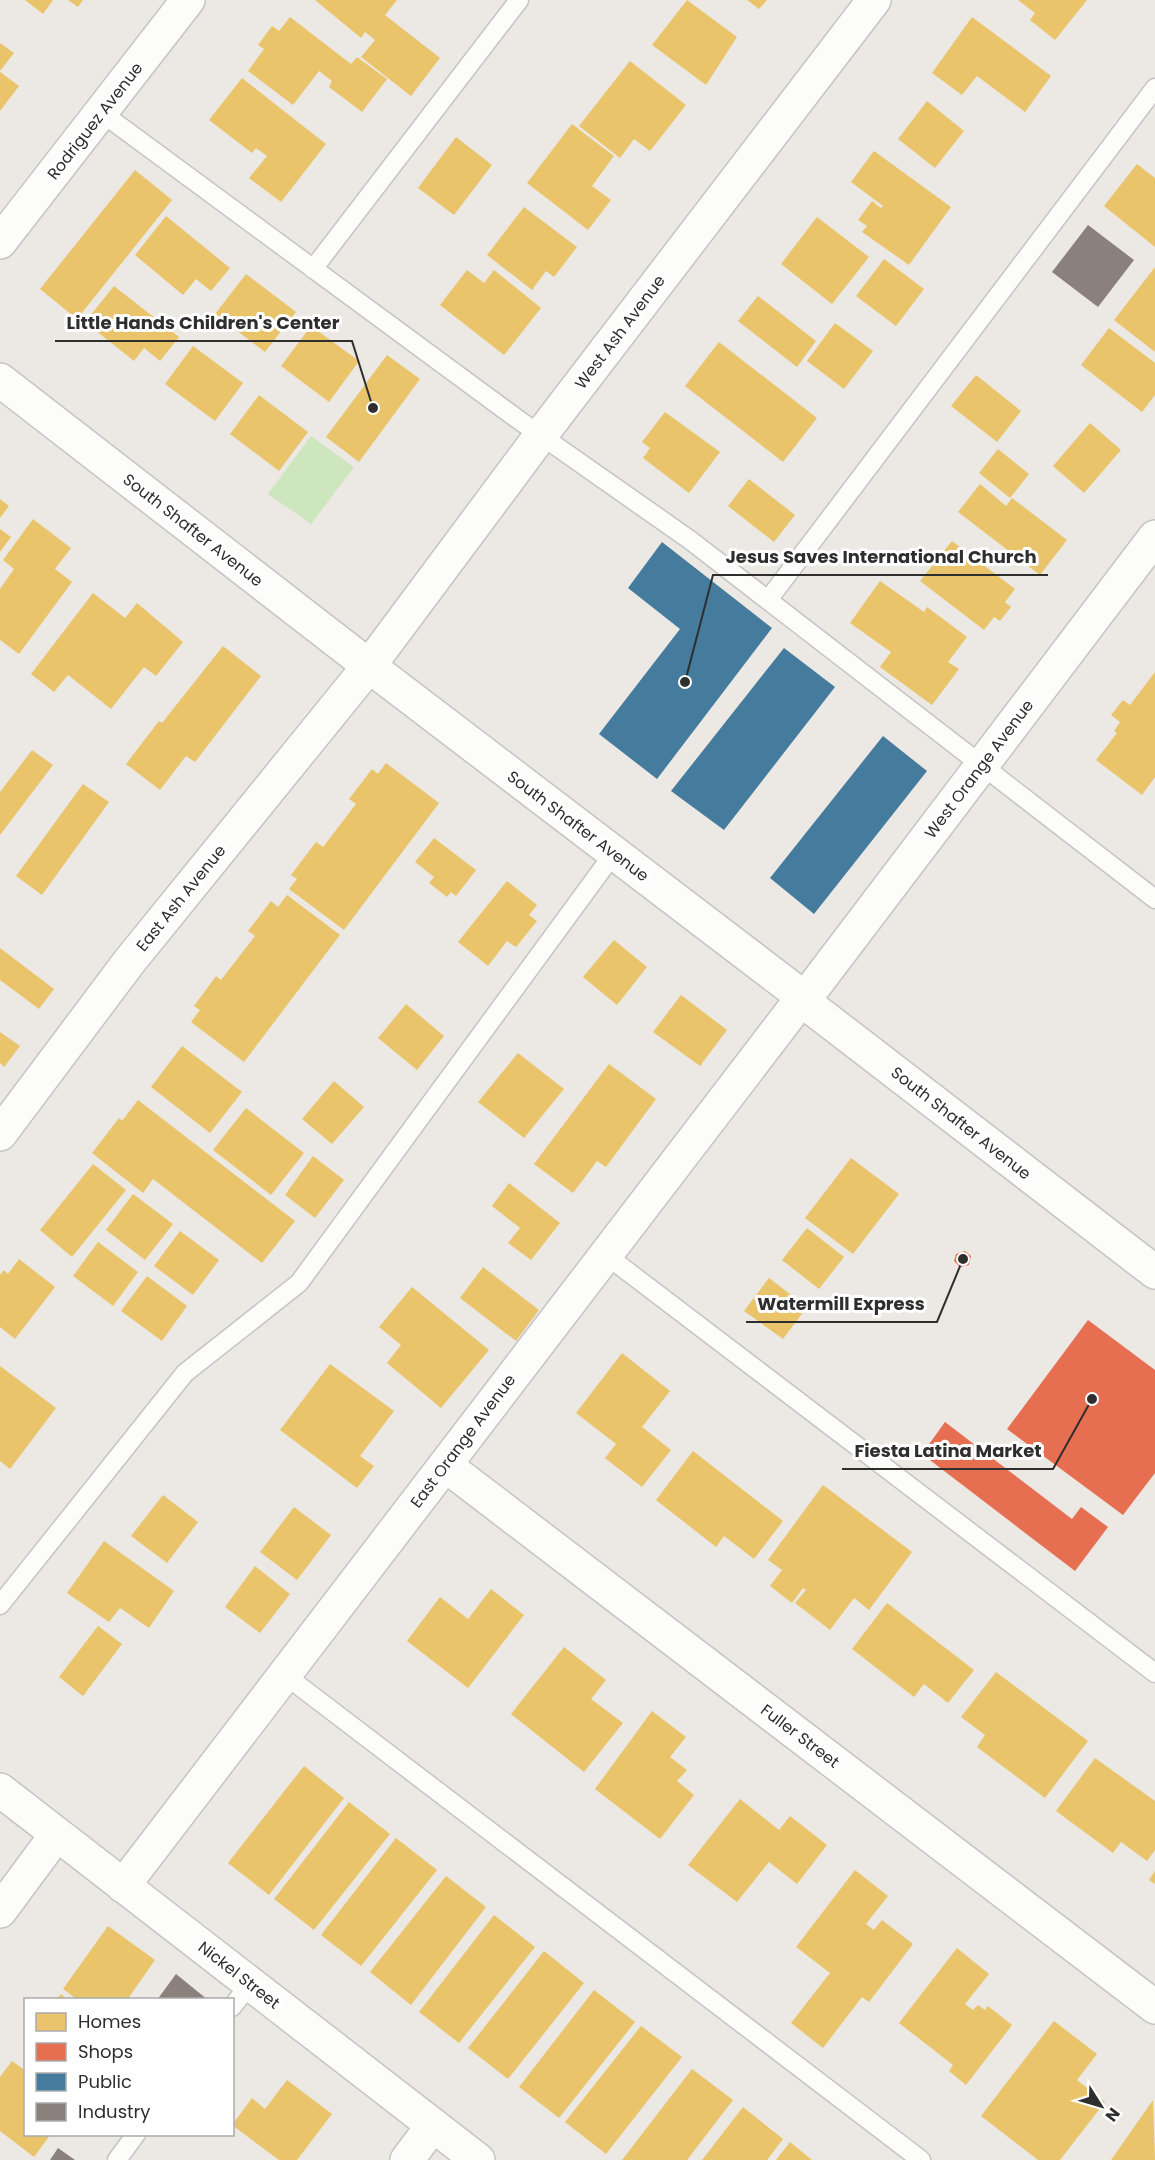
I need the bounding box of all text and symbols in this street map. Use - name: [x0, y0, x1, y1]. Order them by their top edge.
- street label: Rodriguez Avenue: [42, 57, 148, 185]
- street label: West Ash Avenue: [569, 270, 671, 394]
- callout: Little Hands Children's Center: [55, 305, 352, 341]
- text: Little Hands Children's Center: [67, 310, 340, 335]
- street label: South Shafter Avenue: [118, 468, 268, 592]
- callout: Jesus Saves International Church: [713, 539, 1048, 575]
- text: Jesus Saves International Church: [725, 544, 1037, 569]
- street label: West Orange Avenue: [919, 695, 1039, 843]
- street label: South Shafter Avenue: [502, 765, 654, 887]
- street label: East Ash Avenue: [131, 840, 231, 956]
- street label: South Shafter Avenue: [886, 1061, 1036, 1185]
- callout: Watermill Express: [746, 1286, 937, 1322]
- text: Watermill Express: [757, 1291, 925, 1316]
- street label: East Orange Avenue: [405, 1369, 521, 1513]
- callout: Fiesta Latina Market: [842, 1433, 1053, 1469]
- text: Fiesta Latina Market: [854, 1438, 1042, 1463]
- street label: Fuller Street: [756, 1699, 844, 1773]
- street label: Nickel Street: [193, 1936, 285, 2014]
- legend: [24, 1998, 234, 2136]
- text: Homes: [78, 2009, 141, 2034]
- text: Shops: [78, 2039, 133, 2064]
- text: Public: [78, 2069, 132, 2094]
- north arrow: [1071, 2076, 1131, 2136]
- text: Industry: [78, 2099, 150, 2124]
- text: N: [1100, 2103, 1125, 2126]

